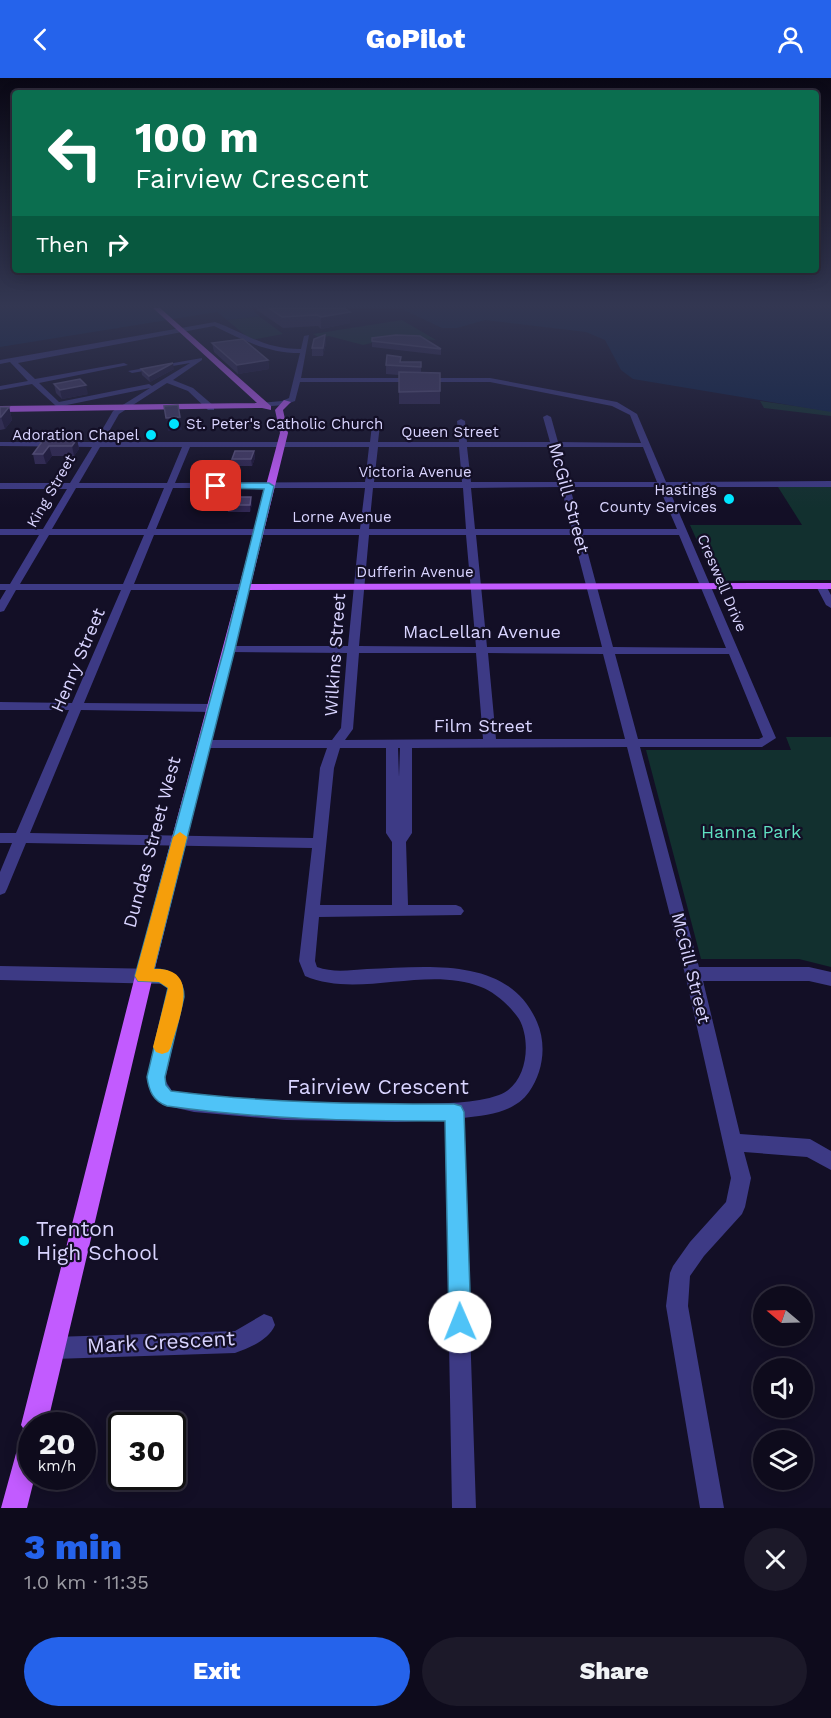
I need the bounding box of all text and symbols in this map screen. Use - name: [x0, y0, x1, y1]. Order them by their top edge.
- icon: back: [24, 23, 57, 56]
- text: GoPilot: [366, 23, 465, 55]
- icon: person: [774, 23, 807, 56]
- text: 100 m: [135, 113, 259, 162]
- icon: left: [36, 114, 114, 192]
- text: Fairview Crescent: [135, 163, 369, 195]
- icon: right: [101, 228, 134, 261]
- text: Then: [36, 232, 89, 257]
- place label: St. Peter's Catholic Church: [186, 415, 383, 433]
- marker: St. Peter's Catholic Church: [167, 417, 181, 431]
- street label: Queen Street: [401, 423, 499, 441]
- place label: Adoration Chapel: [12, 426, 139, 444]
- marker: Adoration Chapel: [144, 428, 158, 442]
- street label: McGill Street: [545, 440, 594, 556]
- street label: King Street: [23, 451, 79, 531]
- pin: [190, 460, 241, 511]
- street label: Victoria Avenue: [358, 463, 472, 481]
- icon: arrive: [199, 469, 232, 502]
- place label: Hastings County Services: [599, 481, 717, 516]
- marker: Hastings County Services: [722, 492, 736, 506]
- street label: Lorne Avenue: [292, 508, 392, 526]
- street label: Creswell Drive: [693, 531, 751, 635]
- street label: Dufferin Avenue: [356, 563, 474, 581]
- street label: Wilkins Street: [320, 592, 349, 717]
- street label: Henry Street: [46, 604, 109, 715]
- street label: MacLellan Avenue: [403, 621, 561, 642]
- street label: Film Street: [434, 715, 533, 736]
- street label: Dundas Street West: [119, 754, 185, 930]
- park label: Hanna Park: [701, 821, 801, 842]
- street label: McGill Street: [668, 910, 716, 1026]
- street label: Fairview Crescent: [287, 1074, 469, 1099]
- place label: Trenton High School: [36, 1216, 159, 1265]
- marker: Trenton High School: [17, 1234, 31, 1248]
- north arrow: [753, 1286, 813, 1346]
- map controls: [753, 1286, 813, 1490]
- position arrow: [428, 1290, 492, 1354]
- street label: Mark Crescent: [86, 1325, 236, 1358]
- button: sound: [753, 1358, 813, 1418]
- speed limit sign: 30: [108, 1412, 186, 1490]
- text: 20: [38, 1426, 76, 1461]
- button: layers: [753, 1430, 813, 1490]
- text: km/h: [38, 1457, 76, 1475]
- text: 3 min: [24, 1526, 122, 1568]
- button: close: [744, 1528, 807, 1591]
- text: 1.0 km · 11:35: [24, 1570, 149, 1594]
- button: Exit: [24, 1637, 410, 1706]
- button: Share: [422, 1637, 807, 1706]

